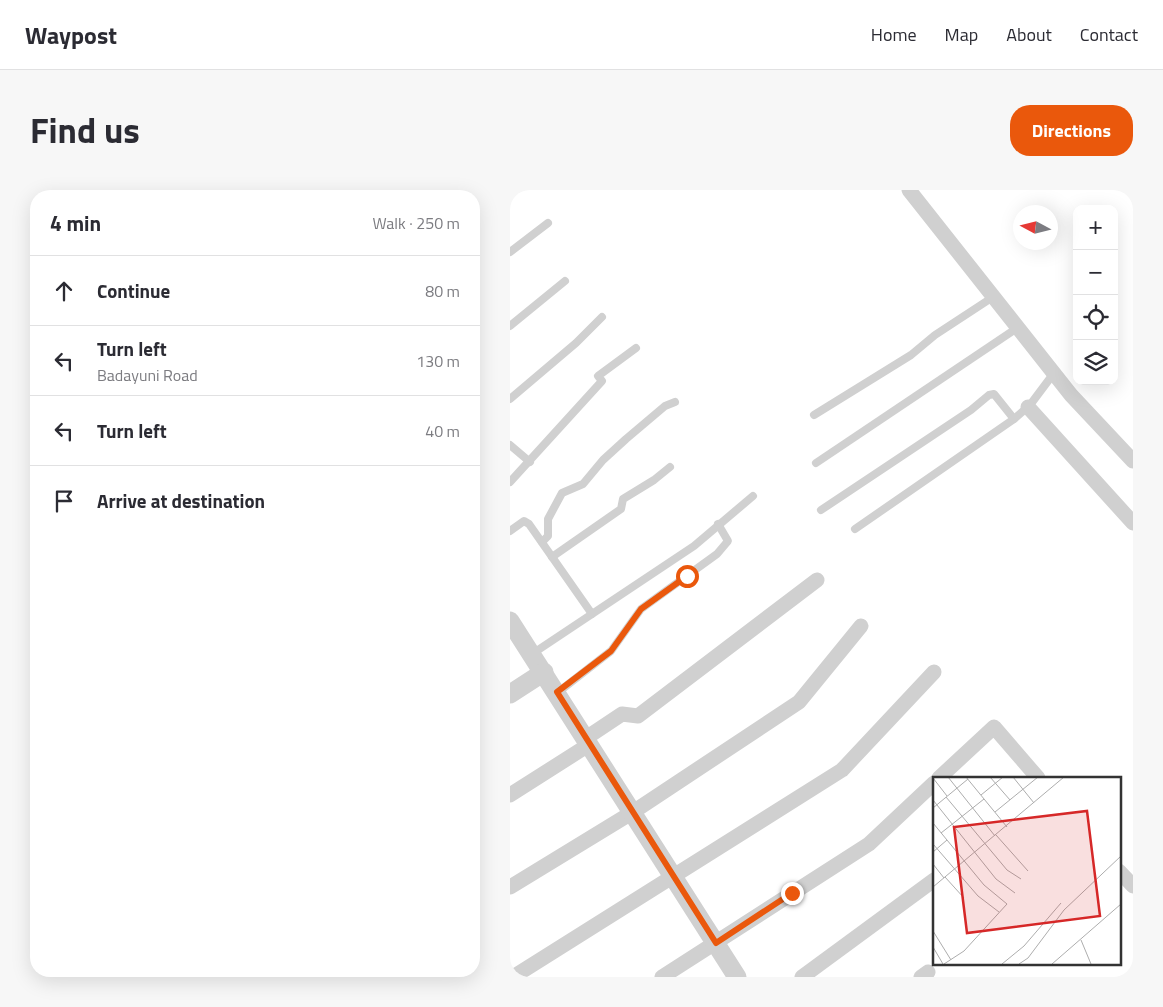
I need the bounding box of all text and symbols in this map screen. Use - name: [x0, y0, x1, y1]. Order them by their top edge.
- text: Waypost: [25, 17, 117, 53]
- text: Home: [871, 21, 917, 48]
- text: Map: [945, 21, 978, 48]
- text: About: [1006, 21, 1052, 48]
- text: Contact: [1080, 21, 1138, 48]
- text: Find us: [30, 103, 140, 157]
- button: Directions: [1010, 105, 1133, 156]
- north arrow: [1013, 205, 1058, 250]
- map controls: [1073, 205, 1118, 385]
- button: +: [1073, 205, 1118, 250]
- text: 4 min: [50, 207, 101, 239]
- text: Walk · 250 m: [372, 211, 460, 235]
- button: −: [1073, 250, 1118, 295]
- text: Continue: [97, 276, 170, 305]
- icon: ahead: [50, 277, 78, 305]
- text: 80 m: [425, 279, 460, 303]
- button: locate: [1073, 295, 1118, 340]
- text: Turn left: [97, 334, 167, 363]
- button: layers: [1073, 340, 1118, 385]
- icon: left: [50, 347, 78, 375]
- text: 130 m: [416, 349, 460, 373]
- text: Badayuni Road: [97, 363, 198, 387]
- text: Turn left: [97, 416, 167, 445]
- icon: left: [50, 417, 78, 445]
- text: 40 m: [425, 419, 460, 443]
- text: Arrive at destination: [97, 486, 265, 515]
- icon: arrive: [50, 487, 78, 515]
- route start: [676, 565, 699, 588]
- inset map: [933, 777, 1120, 964]
- route end: [781, 882, 804, 905]

